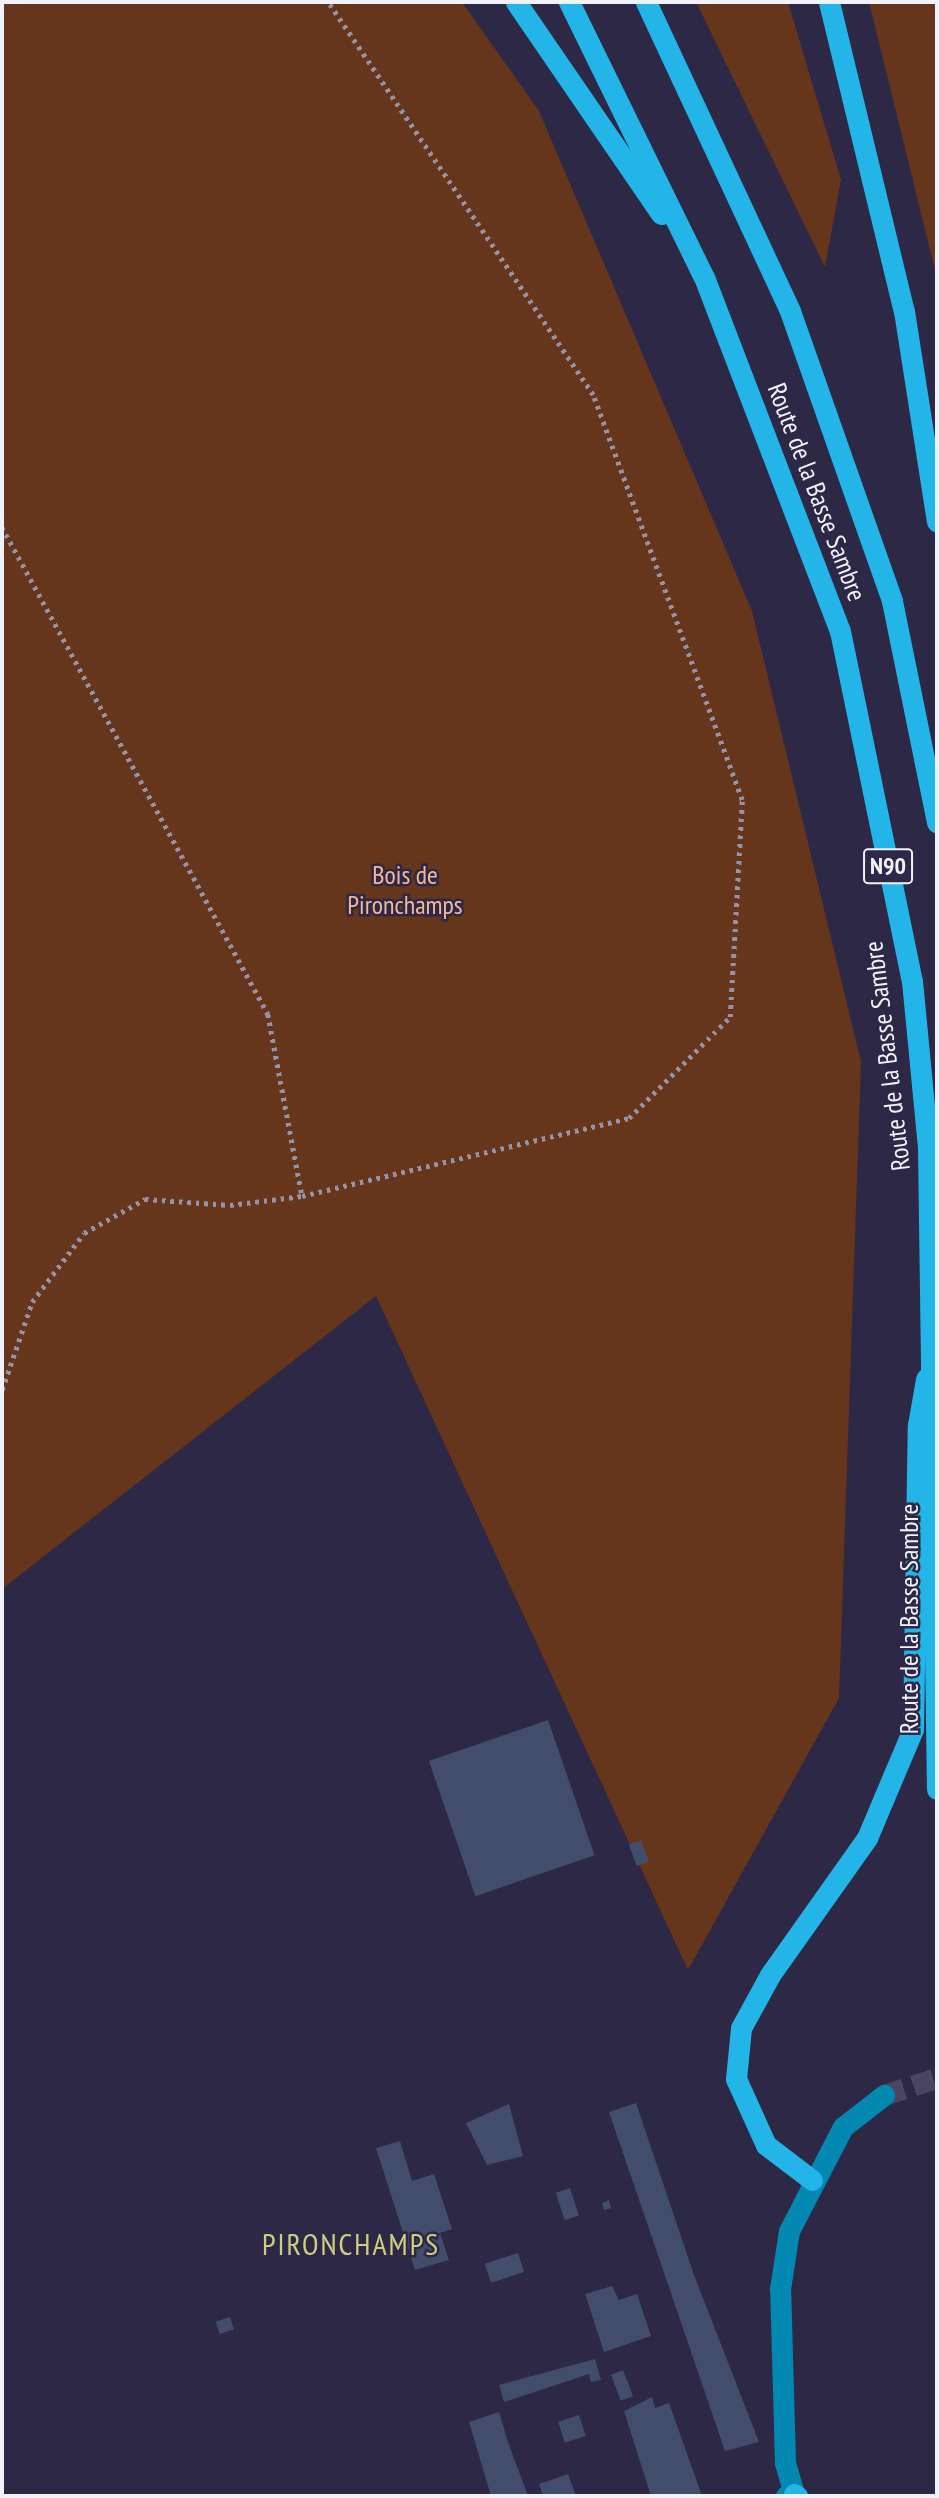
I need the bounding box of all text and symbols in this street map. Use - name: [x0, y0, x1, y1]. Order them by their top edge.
- street label: Route de la Basse Sambre: [761, 379, 873, 605]
- road number: N90: [862, 846, 914, 886]
- park label: Bois de Pironchamps: [347, 859, 463, 920]
- street label: Route de la Basse Sambre: [857, 940, 917, 1172]
- street label: Route de la Basse Sambre: [893, 1504, 925, 1734]
- district label: PIRONCHAMPS: [263, 2226, 439, 2262]

